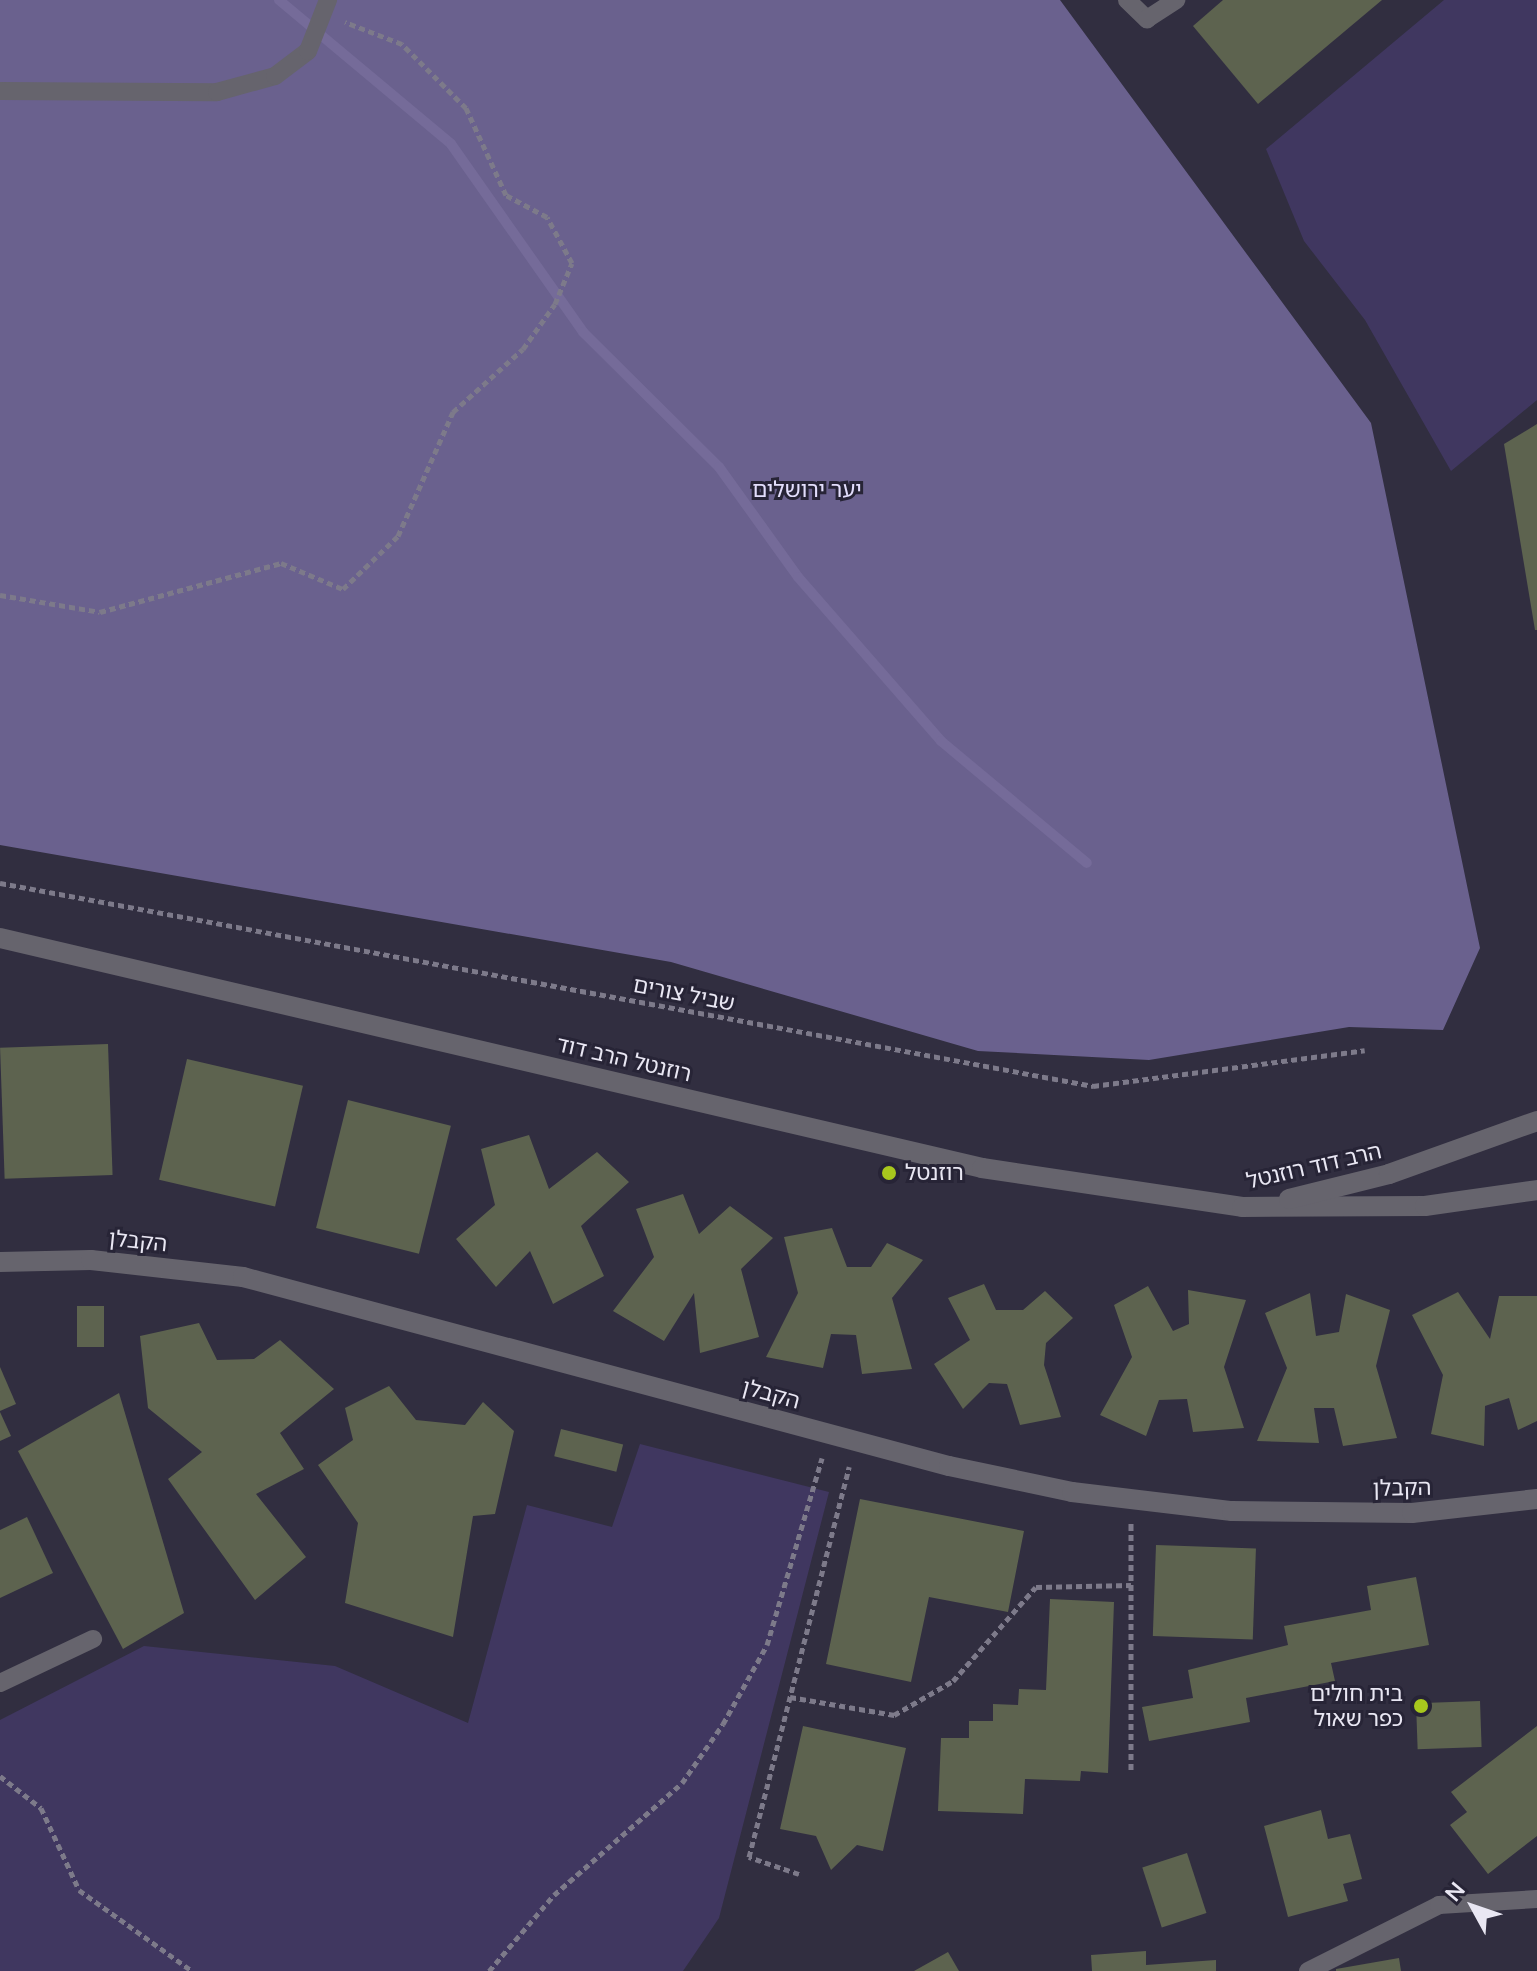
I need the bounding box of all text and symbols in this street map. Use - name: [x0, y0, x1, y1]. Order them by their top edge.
- park label: יער ירושלים: [752, 477, 862, 503]
- street label: שביל צורים: [631, 971, 737, 1017]
- street label: רוזנטל הרב דוד: [554, 1031, 694, 1087]
- street label: הרב דוד רוזנטל: [1244, 1138, 1384, 1194]
- place label: רוזנטל: [905, 1160, 964, 1186]
- marker: רוזנטל: [880, 1164, 898, 1182]
- street label: הקבלן: [107, 1225, 169, 1257]
- street label: הקבלן: [739, 1374, 803, 1414]
- street label: הקבלן: [1372, 1474, 1432, 1502]
- place label: בית חולים כפר שאול: [1310, 1680, 1403, 1732]
- marker: בית חולים כפר שאול: [1410, 1695, 1432, 1717]
- north arrow: [1433, 1867, 1513, 1947]
- text: N: [1439, 1876, 1471, 1907]

